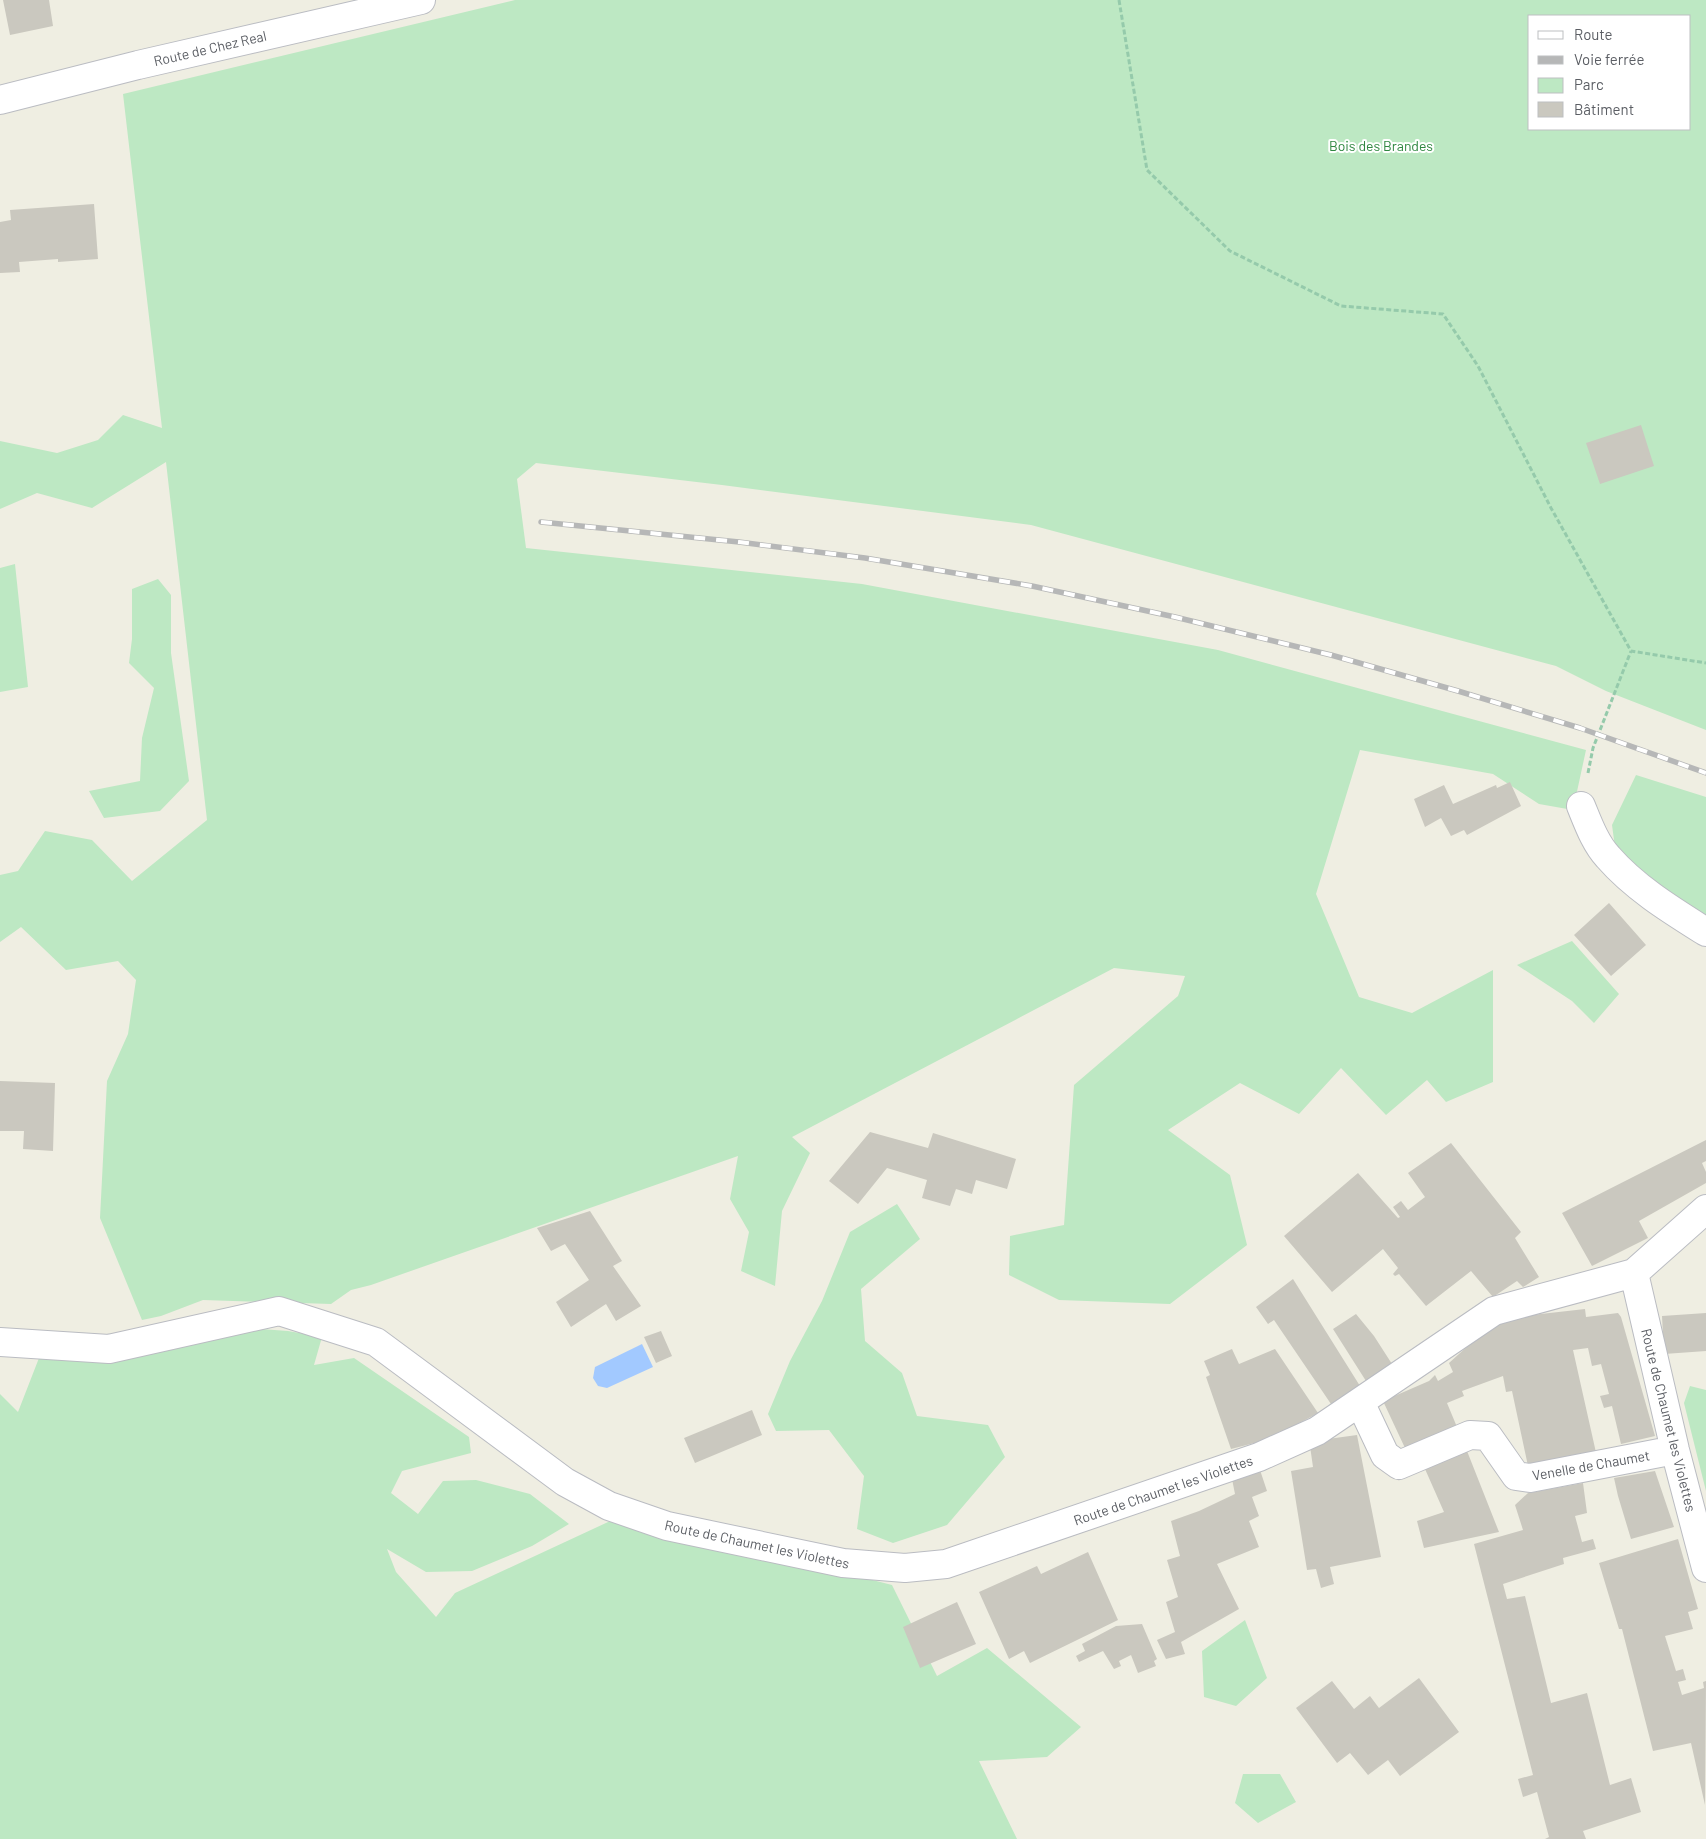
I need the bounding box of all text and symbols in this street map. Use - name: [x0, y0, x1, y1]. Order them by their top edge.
- legend: [1528, 15, 1691, 130]
- text: Route: [1574, 25, 1613, 43]
- street label: Route de Chez Real: [152, 27, 268, 69]
- text: Voie ferrée: [1574, 50, 1645, 68]
- text: Parc: [1574, 75, 1604, 93]
- text: Bâtiment: [1574, 100, 1634, 118]
- park label: Bois des Brandes: [1329, 137, 1433, 154]
- street label: Route de Chaumet les Violettes: [1638, 1327, 1700, 1514]
- street label: Venelle de Chaumet: [1531, 1446, 1651, 1484]
- street label: Route de Chaumet les Violettes: [1071, 1451, 1255, 1529]
- street label: Route de Chaumet les Violettes: [663, 1516, 851, 1572]

